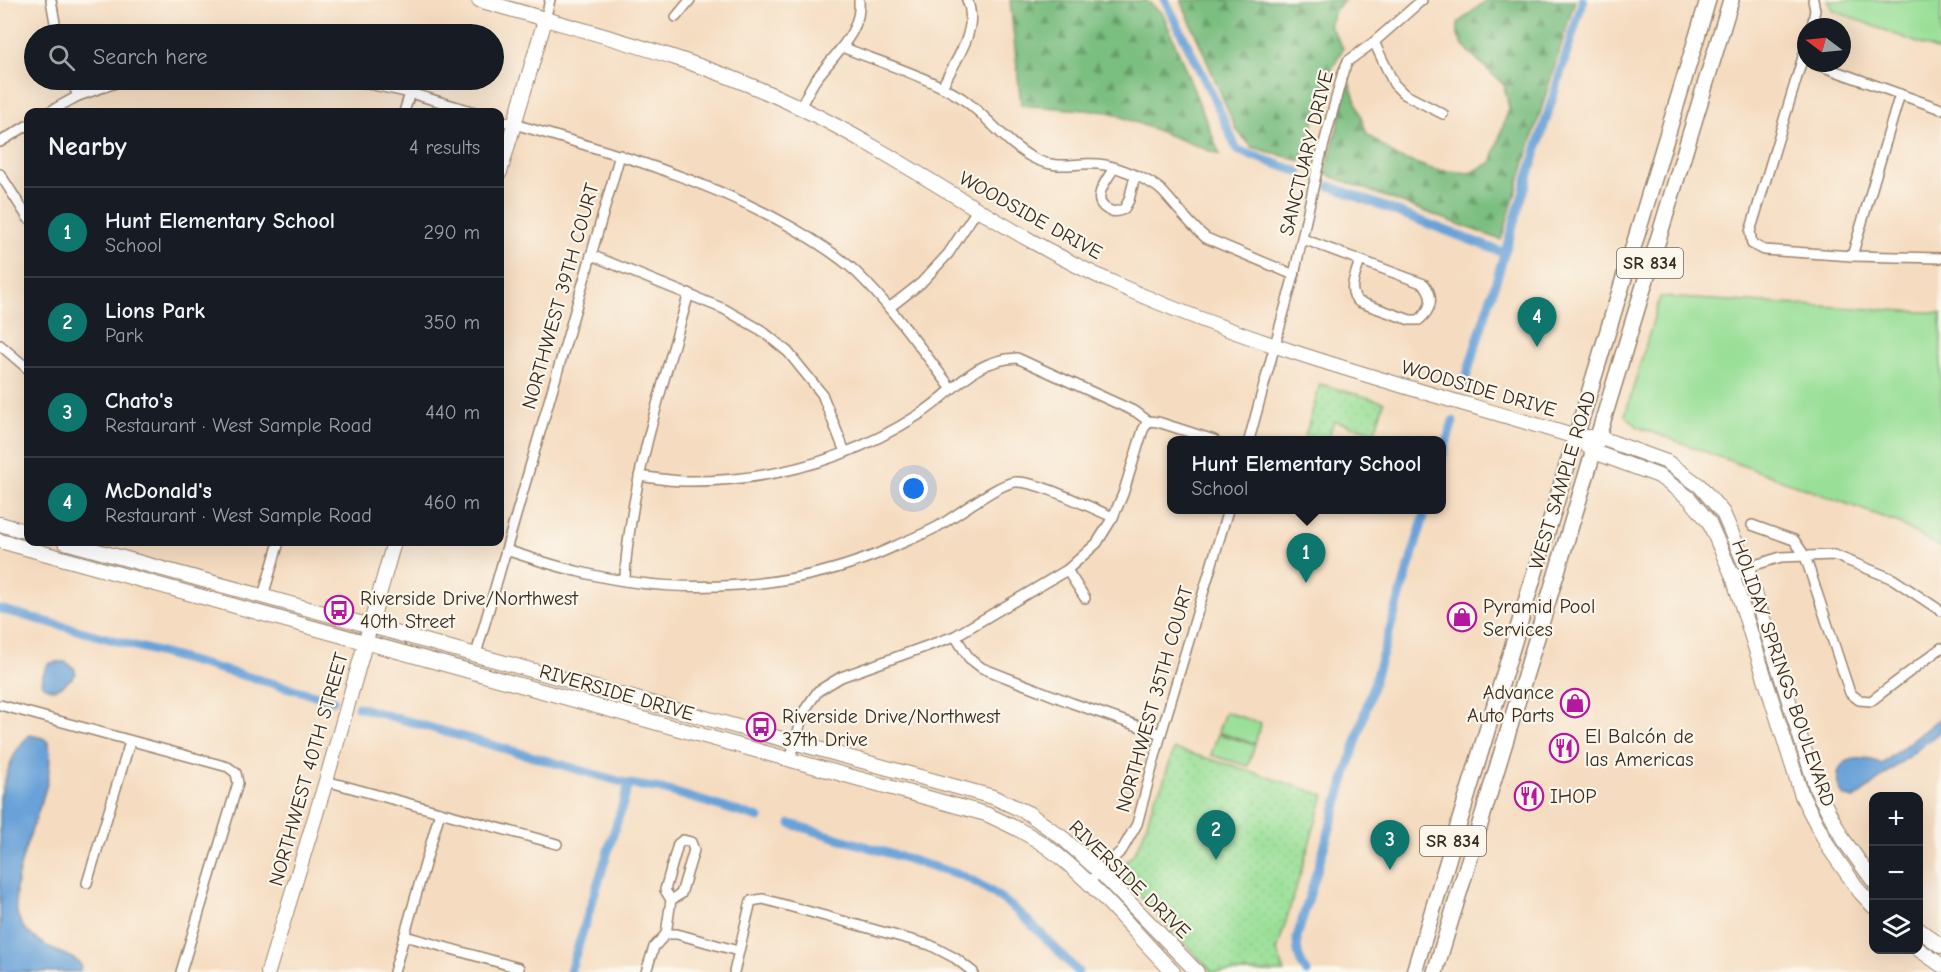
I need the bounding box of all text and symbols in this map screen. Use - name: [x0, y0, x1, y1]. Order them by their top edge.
- north arrow: [1797, 18, 1851, 72]
- search box: [24, 24, 504, 90]
- icon: search: [45, 41, 78, 74]
- text: Search here: [93, 44, 208, 70]
- street label: SANCTUARY DRIVE: [1275, 68, 1338, 238]
- text: Nearby: [48, 132, 127, 162]
- text: 4 results: [409, 136, 480, 159]
- street label: WOODSIDE DRIVE: [955, 167, 1106, 264]
- street label: NORTHWEST 39TH COURT: [517, 180, 604, 412]
- text: Hunt Elementary School: [105, 208, 335, 234]
- text: 1: [64, 221, 71, 244]
- text: 290 m: [424, 221, 480, 244]
- text: School: [105, 234, 162, 257]
- road number: SR 834: [1617, 248, 1683, 278]
- text: Lions Park: [105, 298, 205, 324]
- pin: 4: [1518, 298, 1556, 347]
- text: 2: [63, 311, 72, 334]
- text: 350 m: [424, 311, 480, 334]
- text: Park: [105, 324, 143, 347]
- street label: WOODSIDE DRIVE: [1399, 355, 1559, 422]
- text: Chato's: [105, 388, 173, 414]
- street label: WEST SAMPLE ROAD: [1524, 388, 1601, 572]
- text: 3: [63, 401, 72, 424]
- text: 440 m: [425, 401, 480, 424]
- text: Restaurant · West Sample Road: [105, 414, 372, 437]
- popup: [1167, 436, 1446, 514]
- text: Hunt Elementary School: [1192, 451, 1421, 477]
- your location: [899, 474, 928, 503]
- text: School: [1192, 477, 1248, 500]
- text: McDonald's: [105, 478, 212, 504]
- text: 4: [63, 491, 72, 514]
- text: 460 m: [424, 491, 480, 514]
- text: Restaurant · West Sample Road: [105, 504, 372, 527]
- pin: 1: [1286, 534, 1326, 583]
- street label: HOLIDAY SPRINGS BOULEVARD: [1727, 537, 1840, 810]
- street label: NORTHWEST 35TH COURT: [1111, 583, 1198, 815]
- place label: Riverside Drive/Northwest 40th Street: [360, 587, 579, 633]
- bus stop icon: Riverside Drive/Northwest 40th Street: [323, 594, 355, 626]
- place label: Pyramid Pool Services: [1483, 595, 1595, 641]
- shop icon: Pyramid Pool Services: [1446, 601, 1478, 633]
- street label: NORTHWEST 40TH STREET: [264, 649, 353, 889]
- street label: RIVERSIDE DRIVE: [537, 659, 697, 726]
- place label: Advance Auto Parts: [1467, 681, 1554, 727]
- shop icon: Advance Auto Parts: [1559, 687, 1591, 719]
- place label: Riverside Drive/Northwest 37th Drive: [782, 705, 1001, 751]
- bus stop icon: Riverside Drive/Northwest 37th Drive: [745, 711, 777, 743]
- place label: El Balcón de las Americas: [1585, 725, 1694, 771]
- restaurant icon: El Balcón de las Americas: [1548, 732, 1580, 764]
- restaurant icon: IHOP: [1513, 780, 1545, 812]
- place label: IHOP: [1550, 785, 1596, 808]
- map controls: [1869, 792, 1923, 954]
- button: +: [1869, 792, 1923, 846]
- pin: 2: [1196, 810, 1236, 860]
- street label: RIVERSIDE DRIVE: [1064, 816, 1195, 943]
- pin: 3: [1370, 820, 1410, 870]
- road number: SR 834: [1420, 826, 1486, 856]
- button: −: [1869, 846, 1923, 900]
- button: layers: [1869, 900, 1923, 954]

